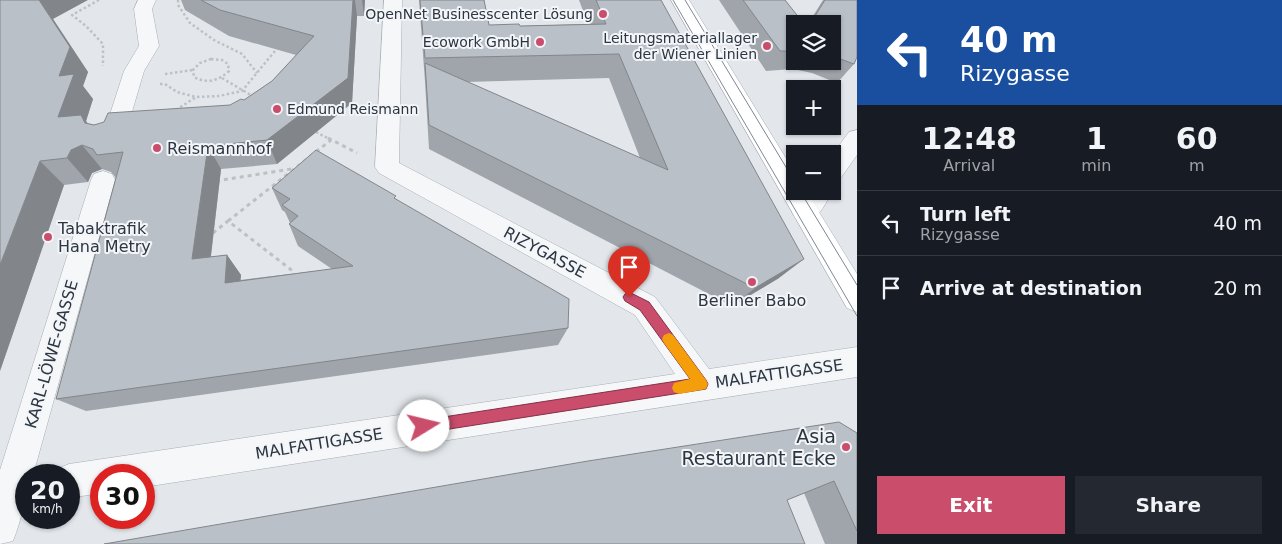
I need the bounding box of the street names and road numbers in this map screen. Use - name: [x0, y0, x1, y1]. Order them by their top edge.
- street label: RIZYGASSE: [500, 223, 589, 282]
- street label: KARL-LÖWE-GASSE: [21, 278, 82, 431]
- street label: MALFATTIGASSE: [714, 355, 844, 392]
- street label: MALFATTIGASSE: [254, 424, 384, 463]

